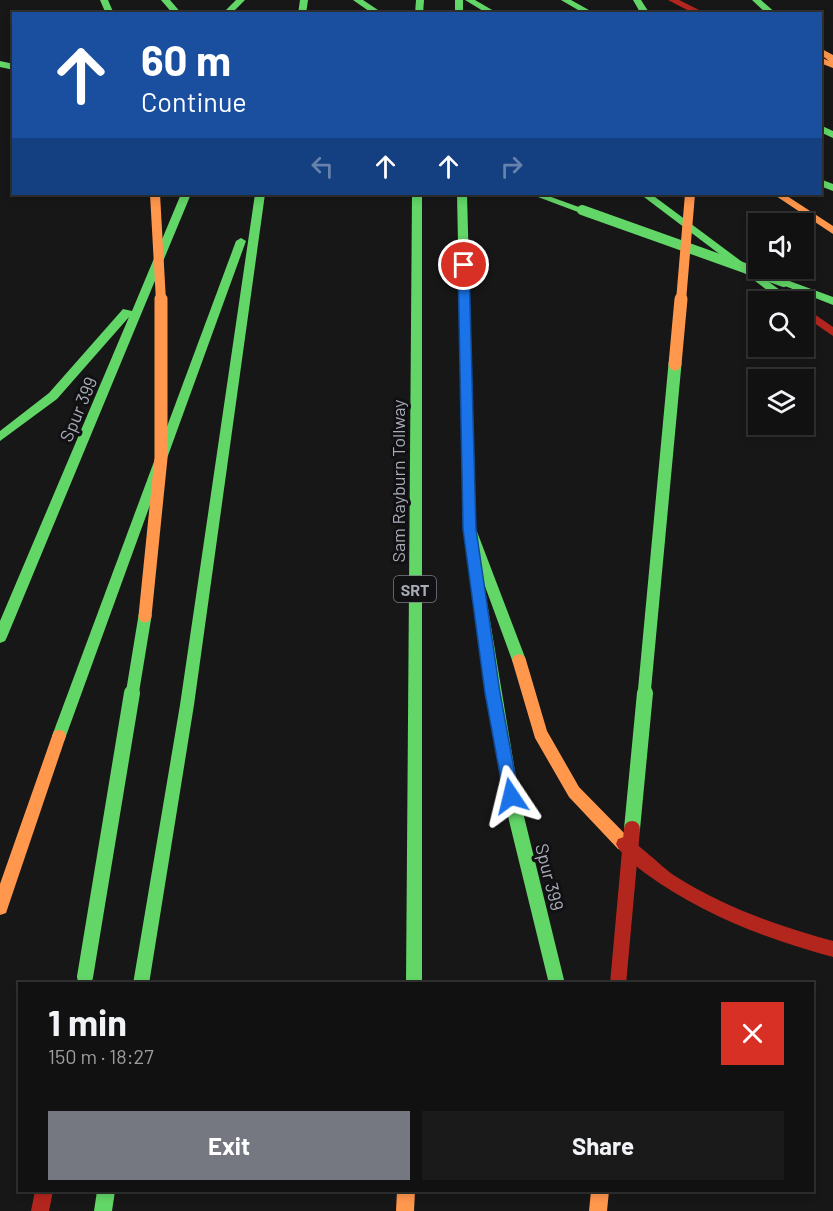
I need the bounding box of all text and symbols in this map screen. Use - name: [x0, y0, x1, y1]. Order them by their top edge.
- text: 60 m: [141, 34, 231, 84]
- icon: ahead: [42, 36, 120, 114]
- text: Continue: [141, 85, 247, 117]
- icon: left: [306, 150, 339, 183]
- icon: ahead: [369, 150, 402, 183]
- icon: ahead: [432, 150, 465, 183]
- icon: right: [495, 150, 528, 183]
- map controls: [748, 213, 814, 435]
- button: sound: [748, 213, 814, 279]
- pin: [438, 239, 489, 290]
- icon: arrive: [447, 248, 480, 281]
- button: search: [748, 291, 814, 357]
- button: layers: [748, 369, 814, 435]
- street label: Spur 399: [55, 373, 101, 445]
- street label: Sam Rayburn Tollway: [387, 399, 409, 563]
- road number: SRT: [394, 576, 436, 602]
- position arrow: [479, 764, 543, 828]
- street label: Spur 399: [531, 841, 569, 913]
- text: 1 min: [48, 1000, 127, 1043]
- button: close: [721, 1002, 784, 1065]
- text: 150 m · 18:27: [48, 1044, 154, 1068]
- button: Exit: [48, 1111, 410, 1180]
- button: Share: [422, 1111, 784, 1180]

